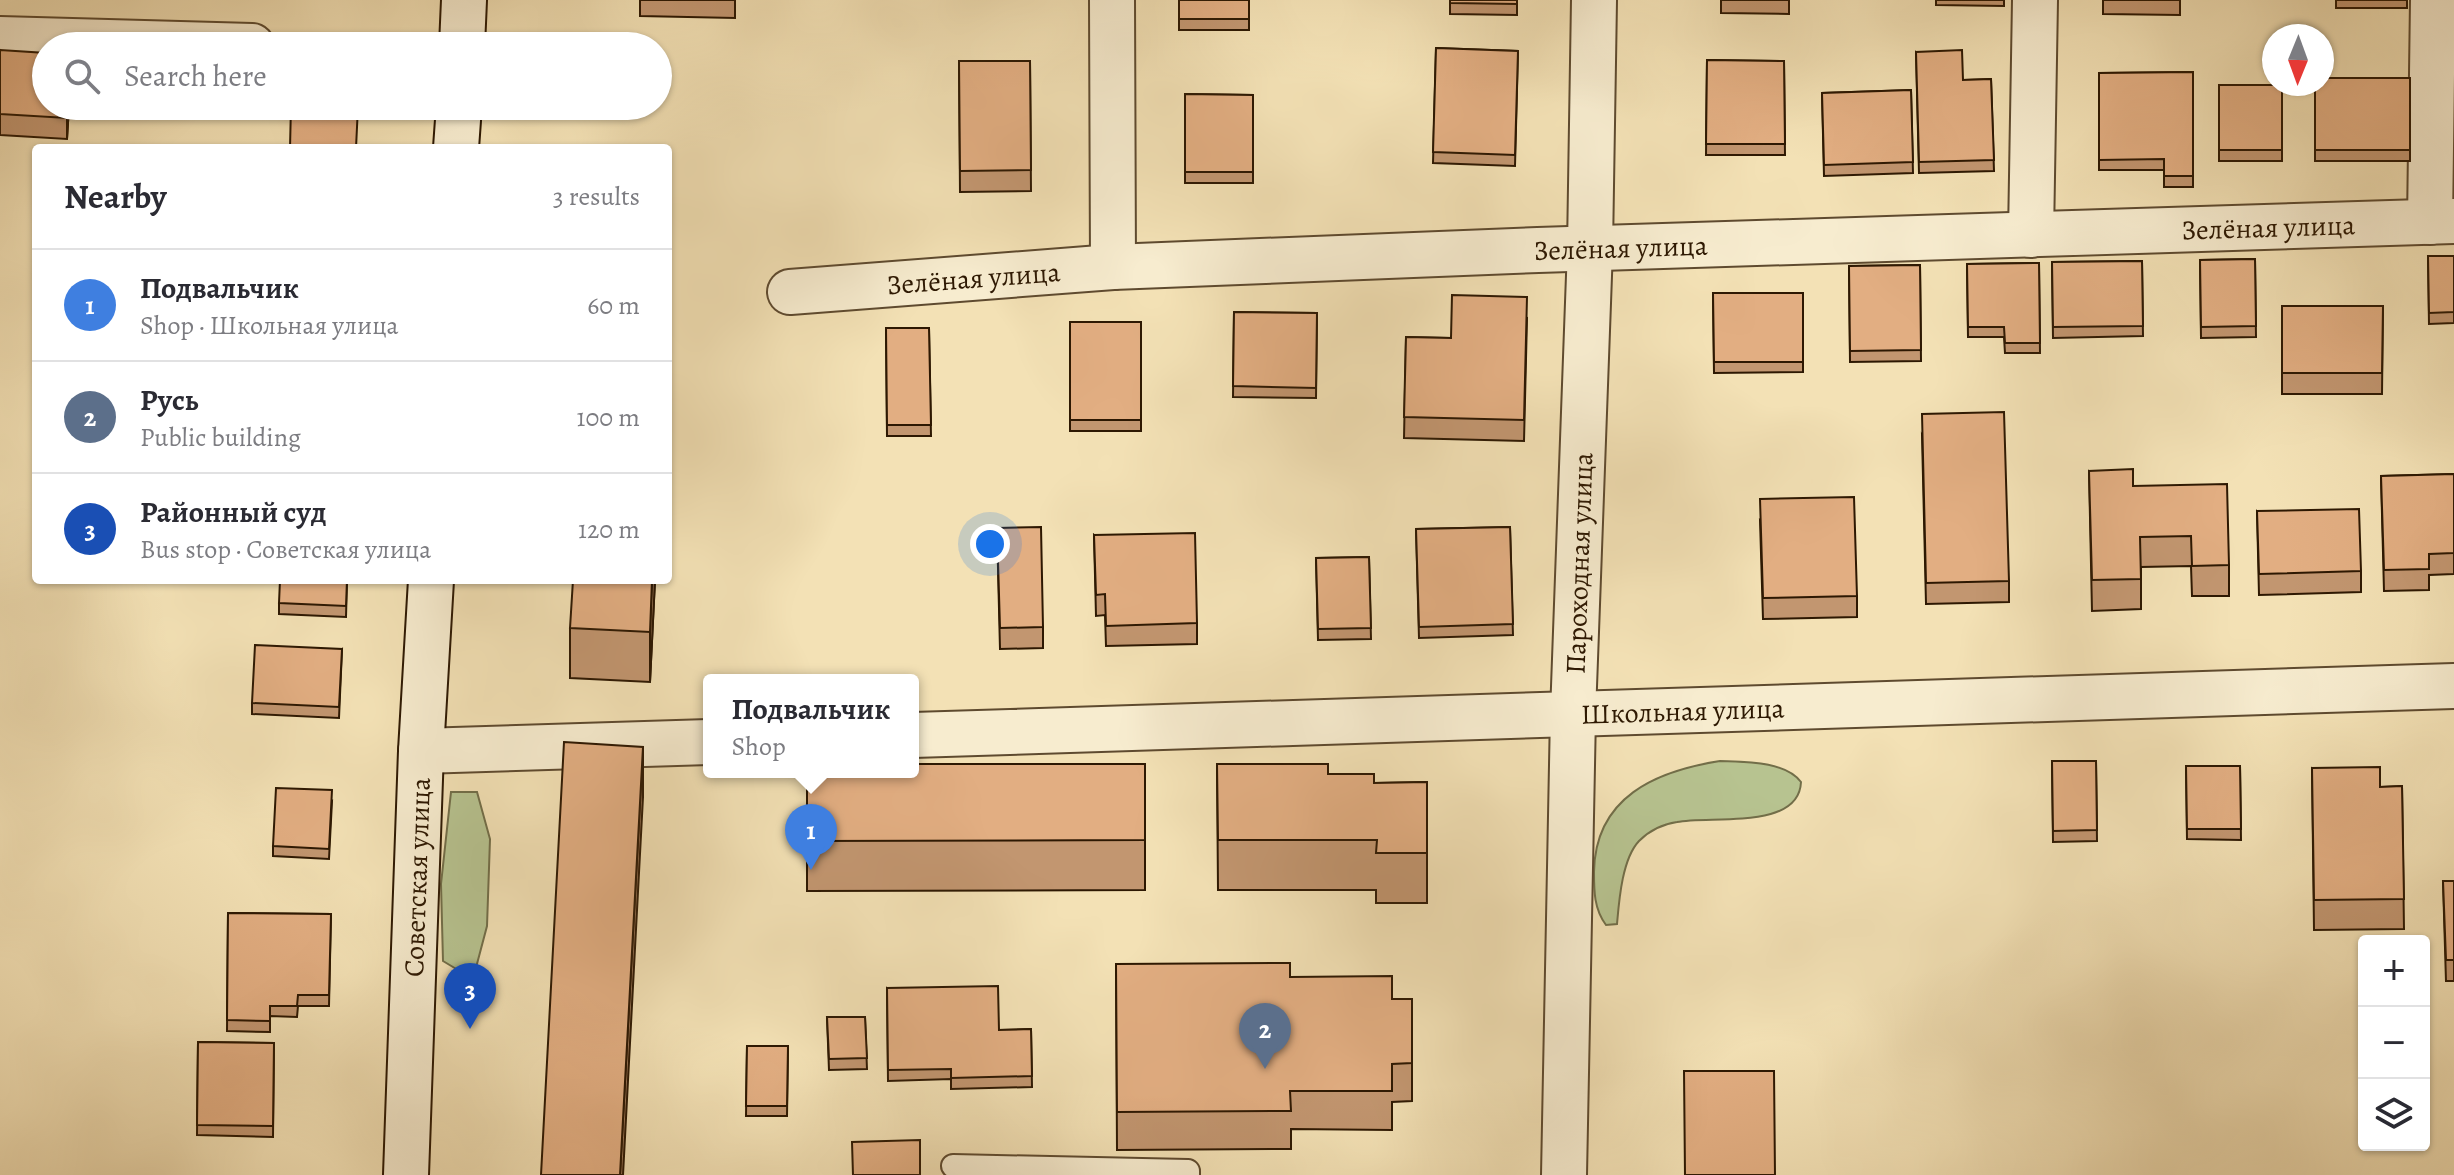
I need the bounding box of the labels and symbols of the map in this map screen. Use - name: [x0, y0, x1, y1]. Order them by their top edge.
- north arrow: [2262, 24, 2334, 96]
- street label: Зелёная улица: [2181, 206, 2356, 250]
- street label: Зелёная улица: [1533, 227, 1708, 270]
- street label: Зелёная улица: [885, 253, 1062, 304]
- street label: Пароходная улица: [1556, 452, 1603, 675]
- your location: [970, 524, 1010, 564]
- street label: Школьная улица: [1580, 689, 1785, 734]
- street label: Советская улица: [395, 777, 440, 977]
- pin: 1: [785, 804, 837, 870]
- pin: 3: [444, 963, 496, 1029]
- pin: 2: [1239, 1003, 1291, 1069]

